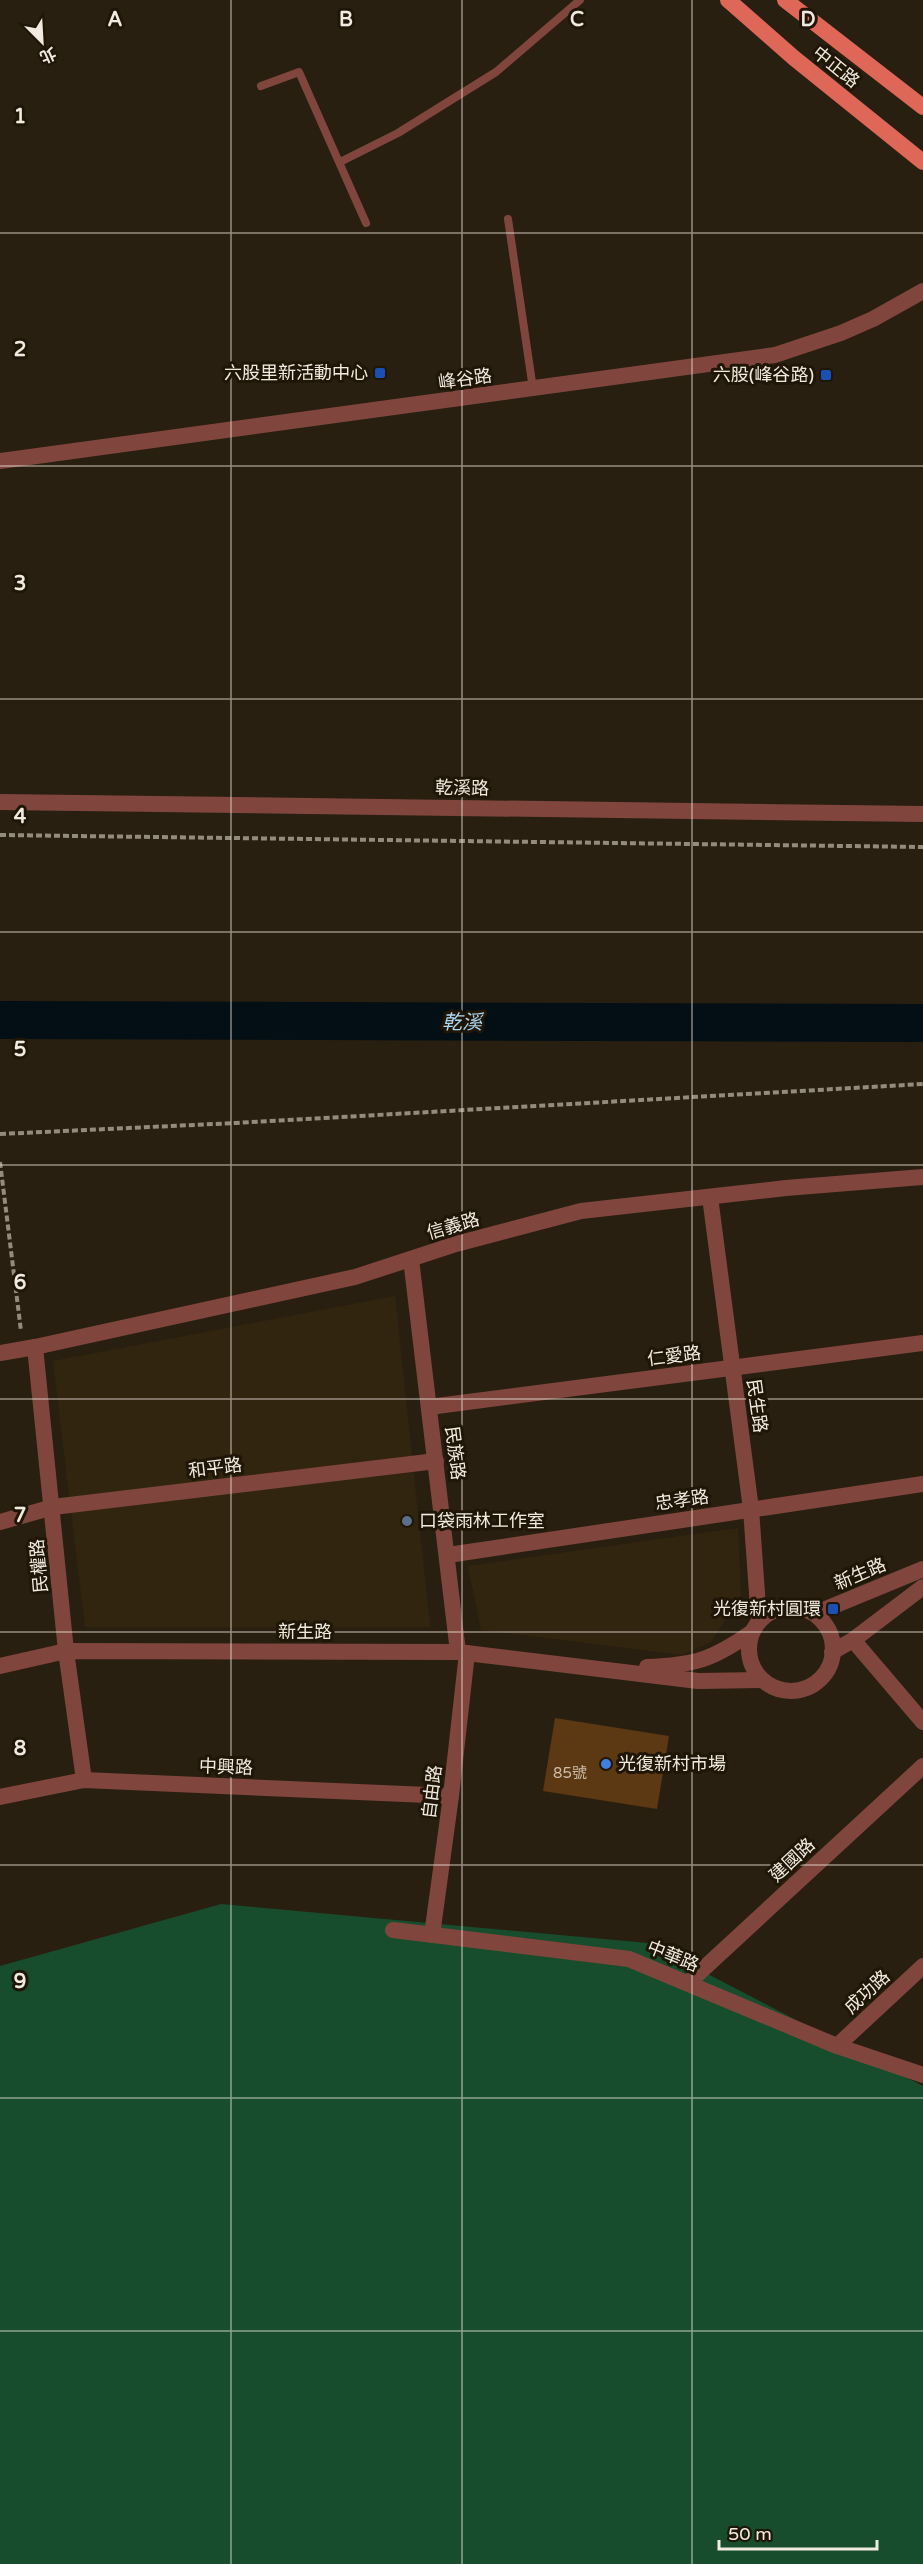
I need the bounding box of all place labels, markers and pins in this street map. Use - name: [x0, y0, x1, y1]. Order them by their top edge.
- place label: 六股里新活動中心: [224, 362, 368, 384]
- place label: 六股(峰谷路): [713, 364, 814, 386]
- marker: 六股里新活動中心: [373, 366, 387, 380]
- marker: 六股(峰谷路): [819, 368, 833, 382]
- place label: 口袋雨林工作室: [419, 1510, 545, 1532]
- marker: 口袋雨林工作室: [400, 1514, 414, 1528]
- place label: 光復新村圓環: [713, 1598, 821, 1620]
- marker: 光復新村圓環: [826, 1602, 840, 1616]
- place label: 光復新村市場: [618, 1753, 726, 1775]
- marker: 光復新村市場: [599, 1757, 613, 1771]

